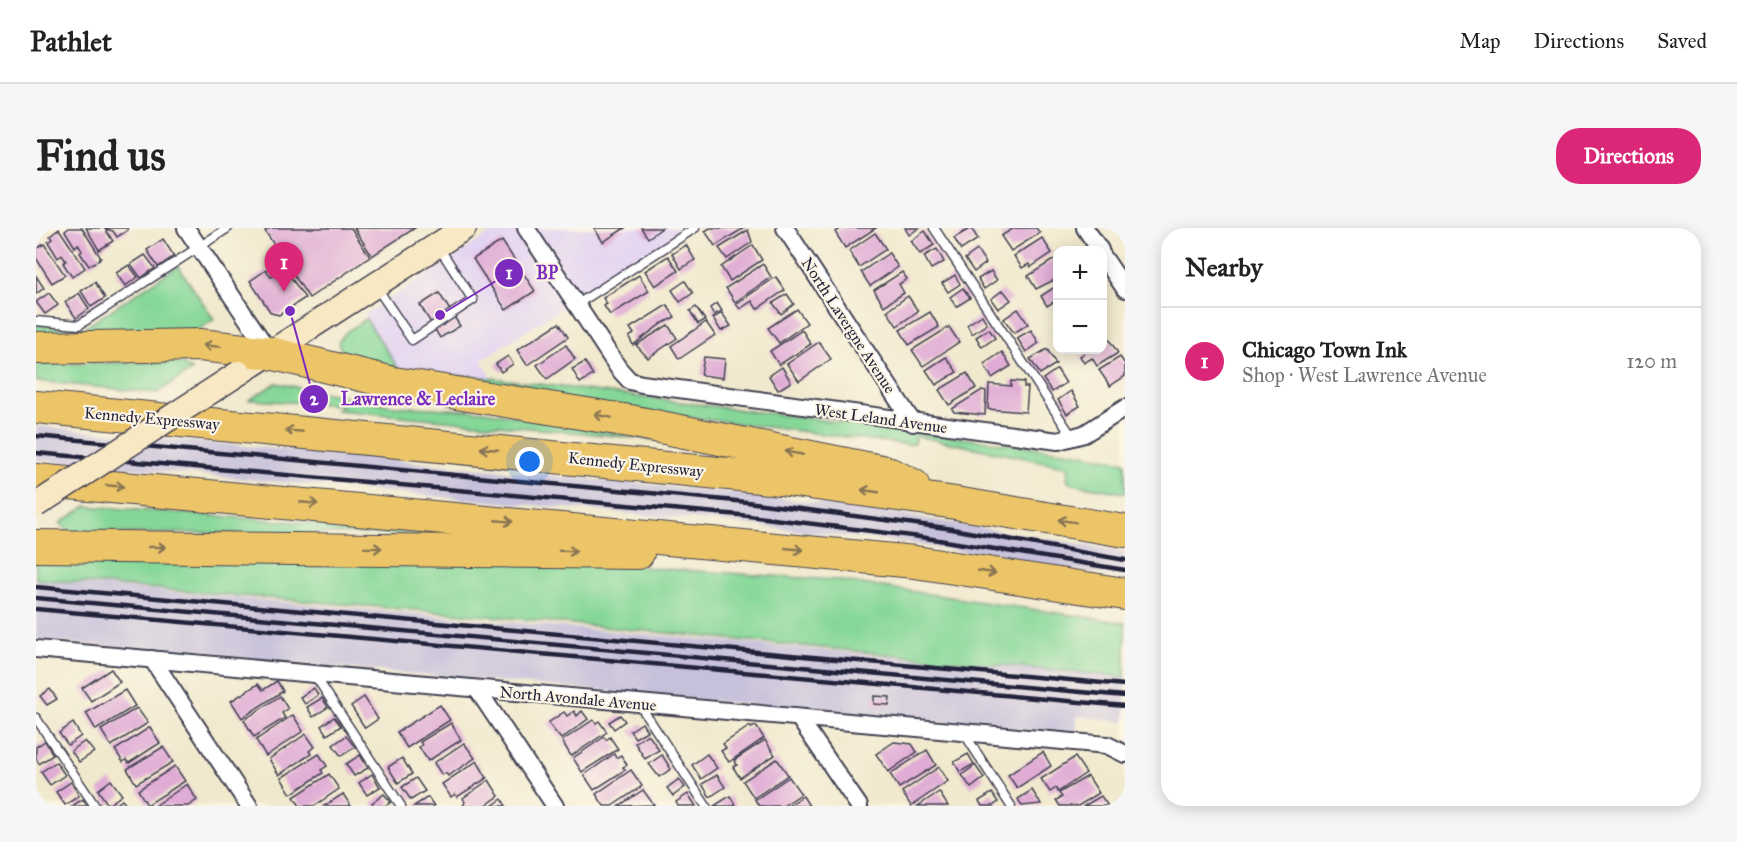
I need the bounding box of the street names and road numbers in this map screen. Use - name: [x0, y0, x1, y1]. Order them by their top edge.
- street label: North Lavergne Avenue: [797, 254, 900, 398]
- street label: West Leland Avenue: [813, 400, 949, 437]
- street label: Kennedy Expressway: [83, 403, 221, 434]
- street label: Kennedy Expressway: [567, 448, 705, 481]
- street label: North Avondale Avenue: [499, 682, 657, 715]

